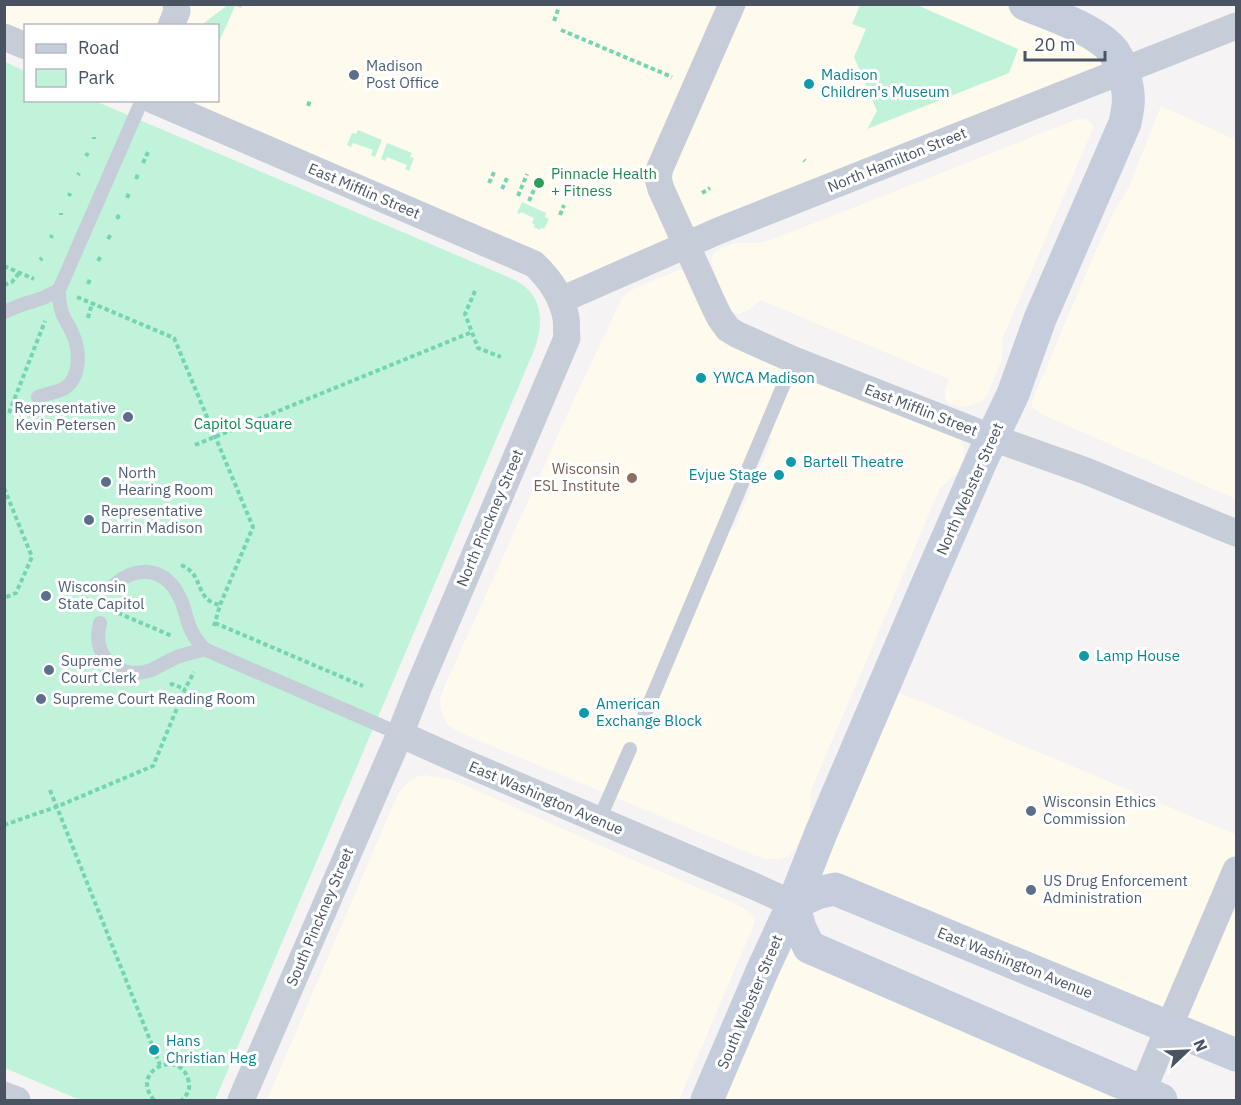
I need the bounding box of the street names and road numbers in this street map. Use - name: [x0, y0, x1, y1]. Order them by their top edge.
- street label: North Hamilton Street: [825, 123, 969, 196]
- street label: East Mifflin Street: [306, 158, 423, 223]
- street label: East Mifflin Street: [862, 379, 980, 440]
- street label: North Webster Street: [932, 420, 1007, 558]
- street label: North Pinckney Street: [452, 446, 527, 589]
- street label: East Washington Avenue: [466, 756, 626, 839]
- street label: South Pinckney Street: [282, 845, 357, 989]
- street label: East Washington Avenue: [935, 923, 1096, 1002]
- street label: South Webster Street: [713, 932, 786, 1072]

